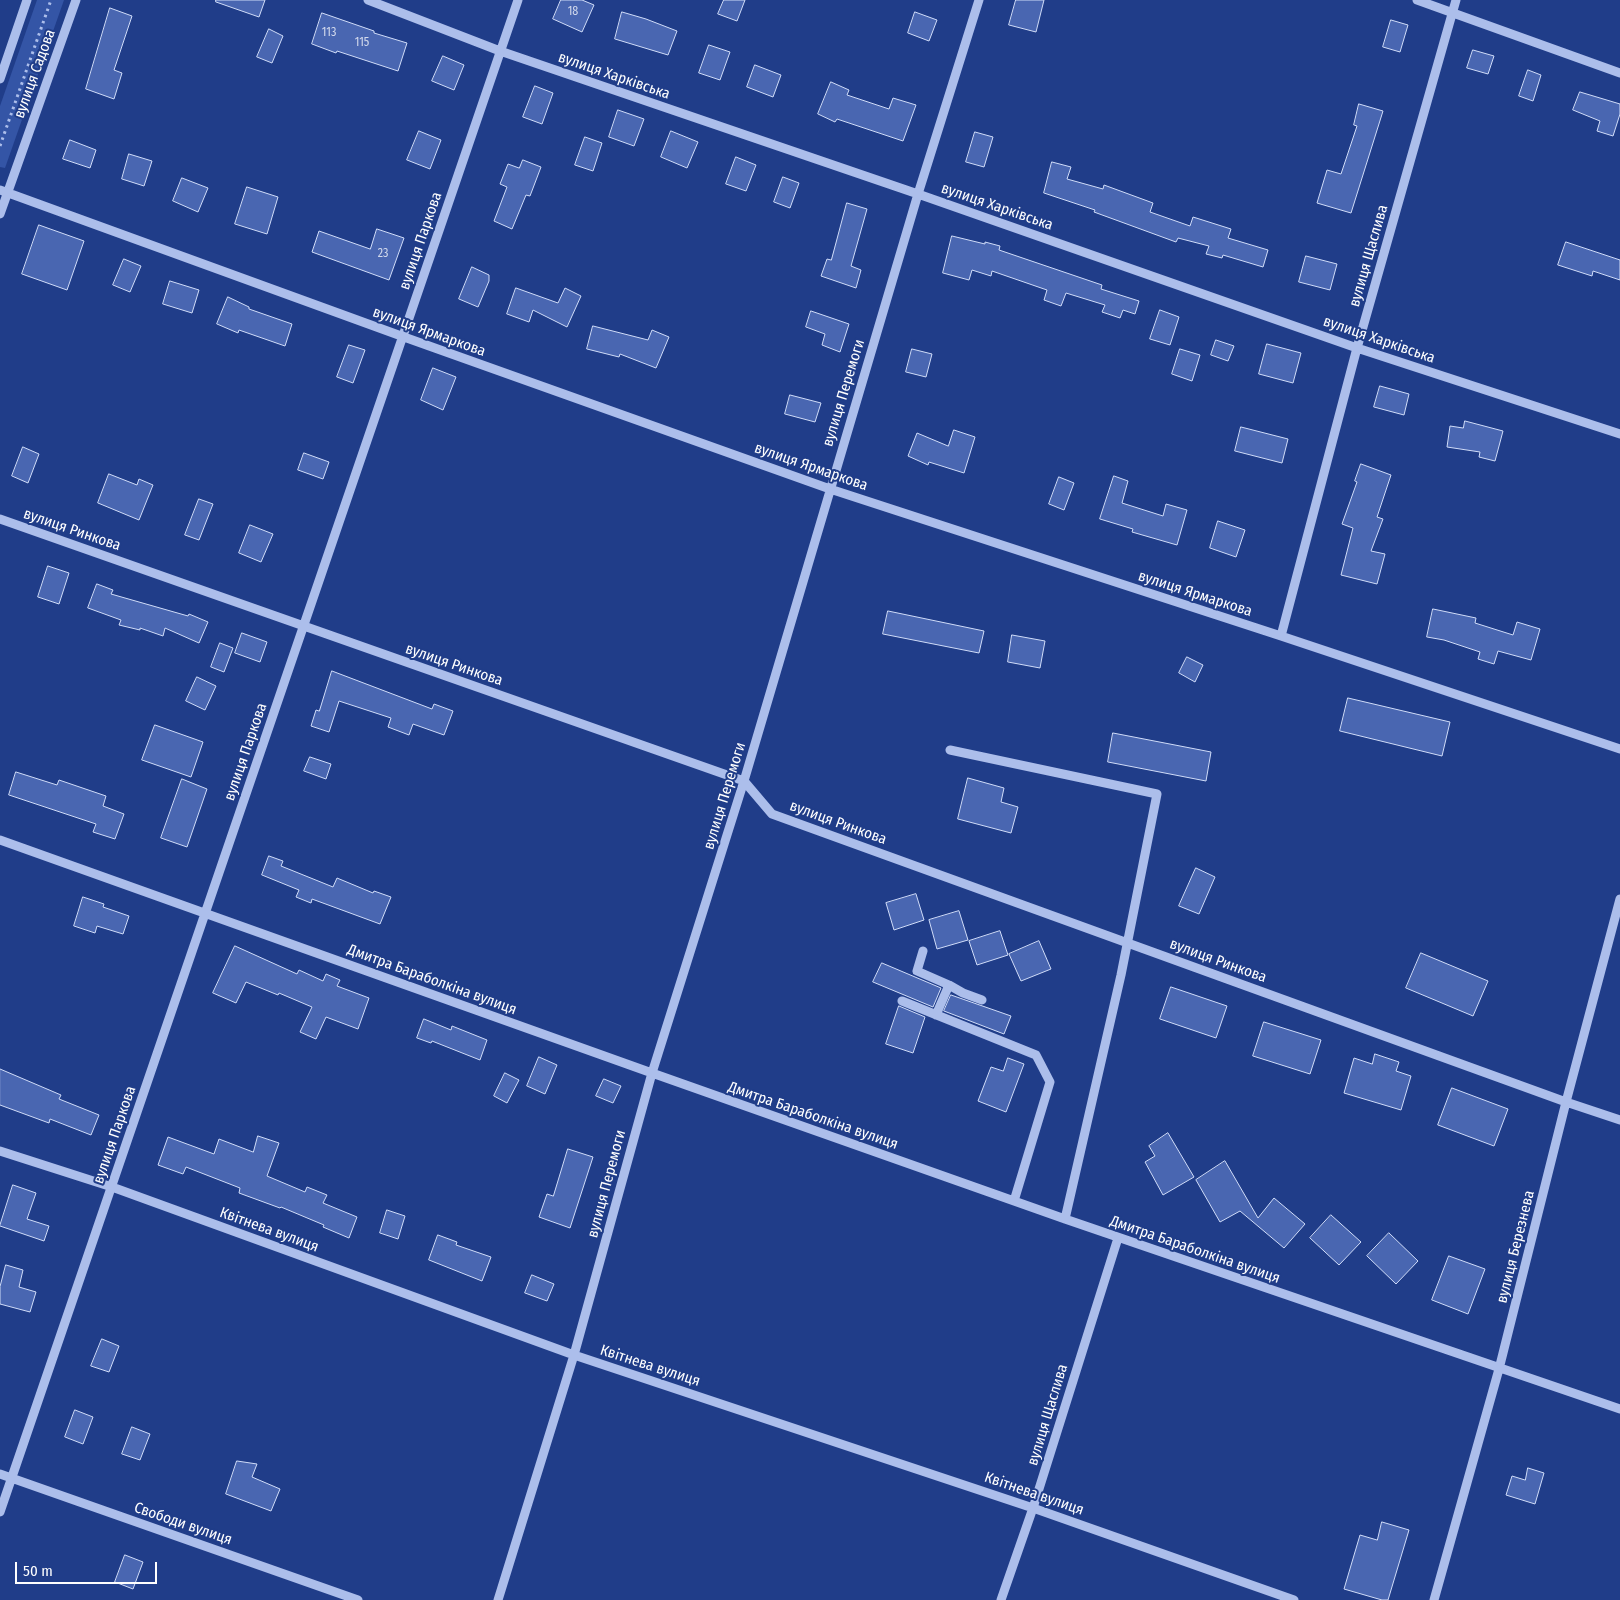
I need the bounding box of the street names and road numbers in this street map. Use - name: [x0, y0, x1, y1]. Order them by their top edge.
- street label: вулиця Садова: [11, 27, 59, 121]
- street label: вулиця Харківська: [556, 48, 672, 104]
- street label: вулиця Харківська: [939, 179, 1055, 235]
- street label: вулиця Паркова: [396, 190, 446, 292]
- street label: вулиця Щаслива: [1346, 203, 1392, 309]
- street label: вулиця Ярмаркова: [370, 303, 488, 361]
- street label: вулиця Харківська: [1321, 312, 1437, 368]
- street label: вулиця Перемоги: [819, 337, 869, 449]
- street label: вулиця Ярмаркова: [752, 439, 870, 495]
- street label: вулиця Ринкова: [21, 505, 123, 555]
- street label: вулиця Ярмаркова: [1136, 567, 1254, 621]
- street label: вулиця Ринкова: [403, 640, 505, 690]
- street label: вулиця Паркова: [221, 701, 271, 803]
- street label: вулиця Перемоги: [700, 740, 750, 852]
- street label: вулиця Ринкова: [787, 797, 889, 849]
- street label: вулиця Ринкова: [1167, 935, 1269, 987]
- street label: Дмитра Бараболкіна вулиця: [345, 941, 519, 1019]
- street label: Дмитра Бараболкіна вулиця: [726, 1078, 900, 1154]
- street label: вулиця Паркова: [90, 1084, 140, 1186]
- street label: вулиця Перемоги: [584, 1128, 630, 1240]
- street label: вулиця Березнева: [1493, 1189, 1539, 1305]
- street label: Квітнева вулиця: [217, 1204, 321, 1256]
- street label: Дмитра Бараболкіна вулиця: [1108, 1212, 1282, 1288]
- street label: Квітнева вулиця: [598, 1341, 702, 1391]
- street label: вулиця Щаслива: [1024, 1362, 1072, 1468]
- street label: Квітнева вулиця: [982, 1469, 1086, 1519]
- street label: Свободи вулиця: [132, 1499, 234, 1549]

